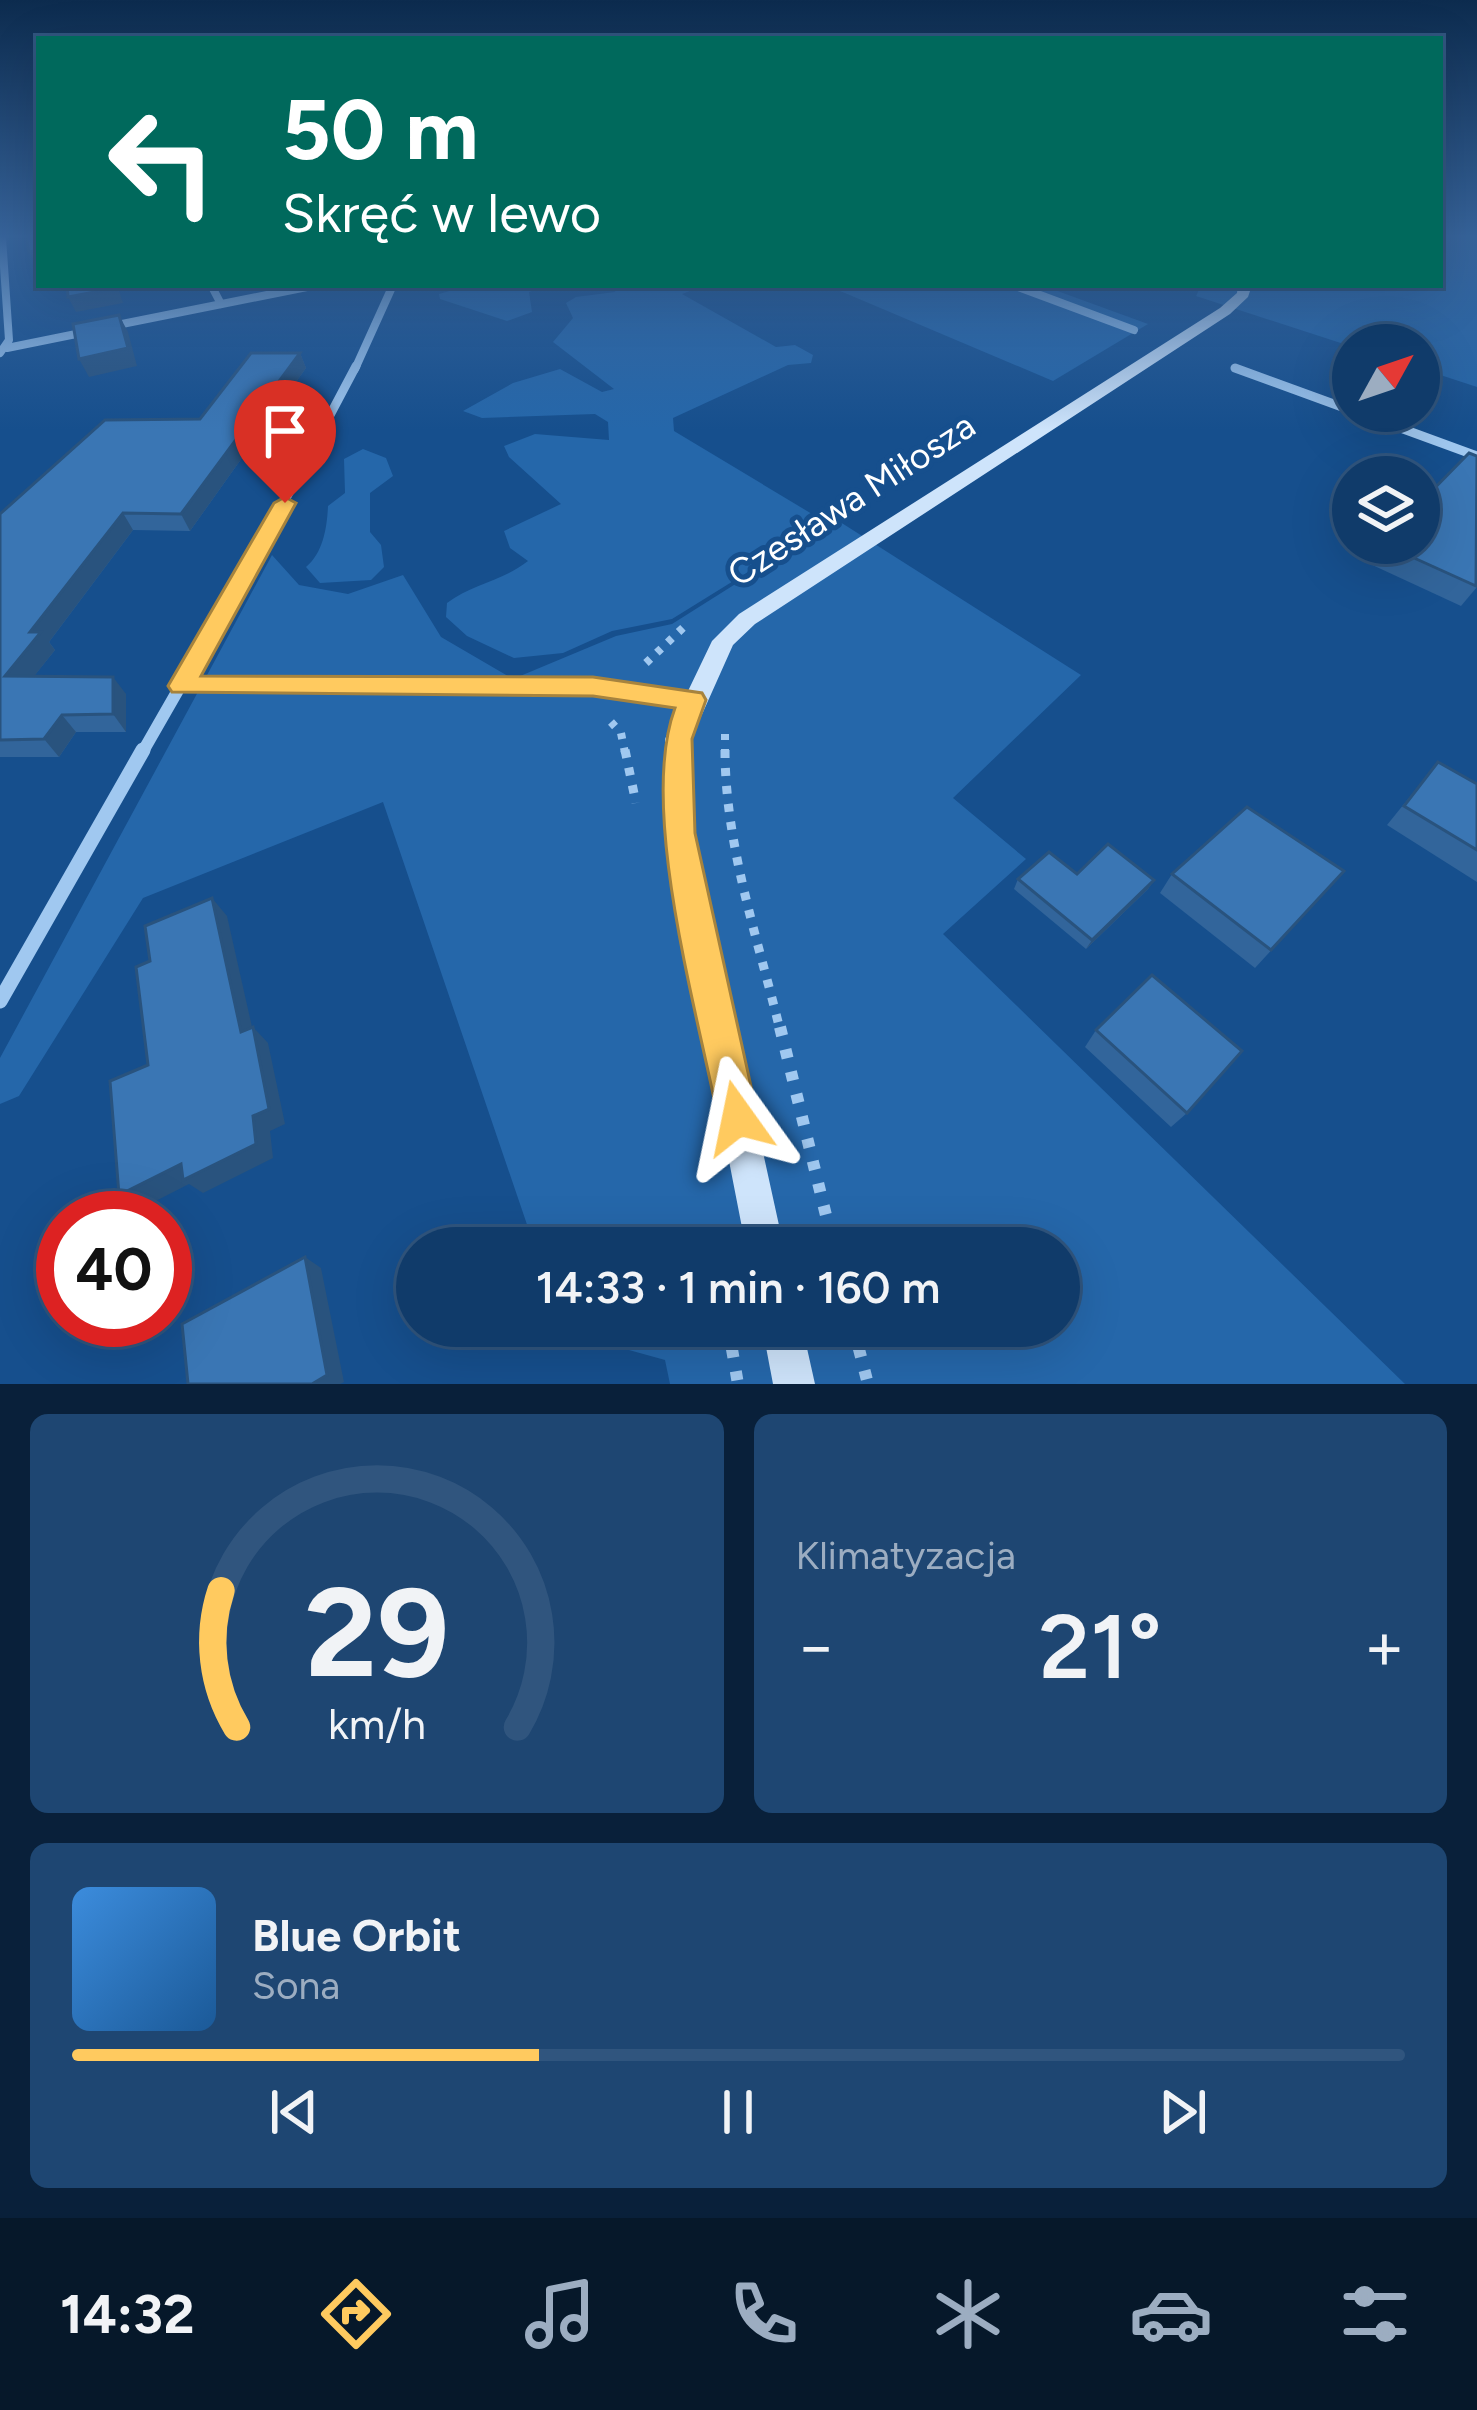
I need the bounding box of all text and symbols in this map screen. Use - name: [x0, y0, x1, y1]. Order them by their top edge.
- text: 50 m: [282, 79, 478, 180]
- icon: left: [84, 84, 240, 240]
- text: Skręć w lewo: [282, 181, 601, 246]
- north arrow: [1332, 324, 1440, 432]
- map controls: [1332, 324, 1440, 564]
- pin: [234, 380, 336, 503]
- icon: arrive: [252, 398, 318, 464]
- street label: Czesława Miłosza: [720, 404, 983, 595]
- button: layers: [1332, 456, 1440, 564]
- position arrow: [675, 1055, 801, 1181]
- speed limit sign: 40: [36, 1191, 192, 1347]
- text: 14:33 · 1 min · 160 m: [536, 1260, 940, 1314]
- text: Klimatyzacja: [796, 1532, 1016, 1579]
- text: 29: [304, 1557, 449, 1707]
- text: 21°: [1039, 1592, 1162, 1701]
- text: −: [796, 1606, 837, 1686]
- text: +: [1364, 1606, 1405, 1686]
- text: km/h: [328, 1697, 426, 1749]
- text: Blue Orbit: [252, 1908, 461, 1962]
- text: Sona: [252, 1962, 340, 2009]
- icon: previous: [261, 2079, 327, 2145]
- icon: pause: [705, 2079, 771, 2145]
- icon: next: [1150, 2079, 1216, 2145]
- icon: directions: [314, 2272, 398, 2356]
- icon: music: [518, 2272, 602, 2356]
- icon: phone: [722, 2272, 806, 2356]
- icon: climate: [926, 2272, 1010, 2356]
- icon: car: [1129, 2272, 1213, 2356]
- icon: filters: [1333, 2272, 1417, 2356]
- text: 14:32: [60, 2282, 194, 2347]

